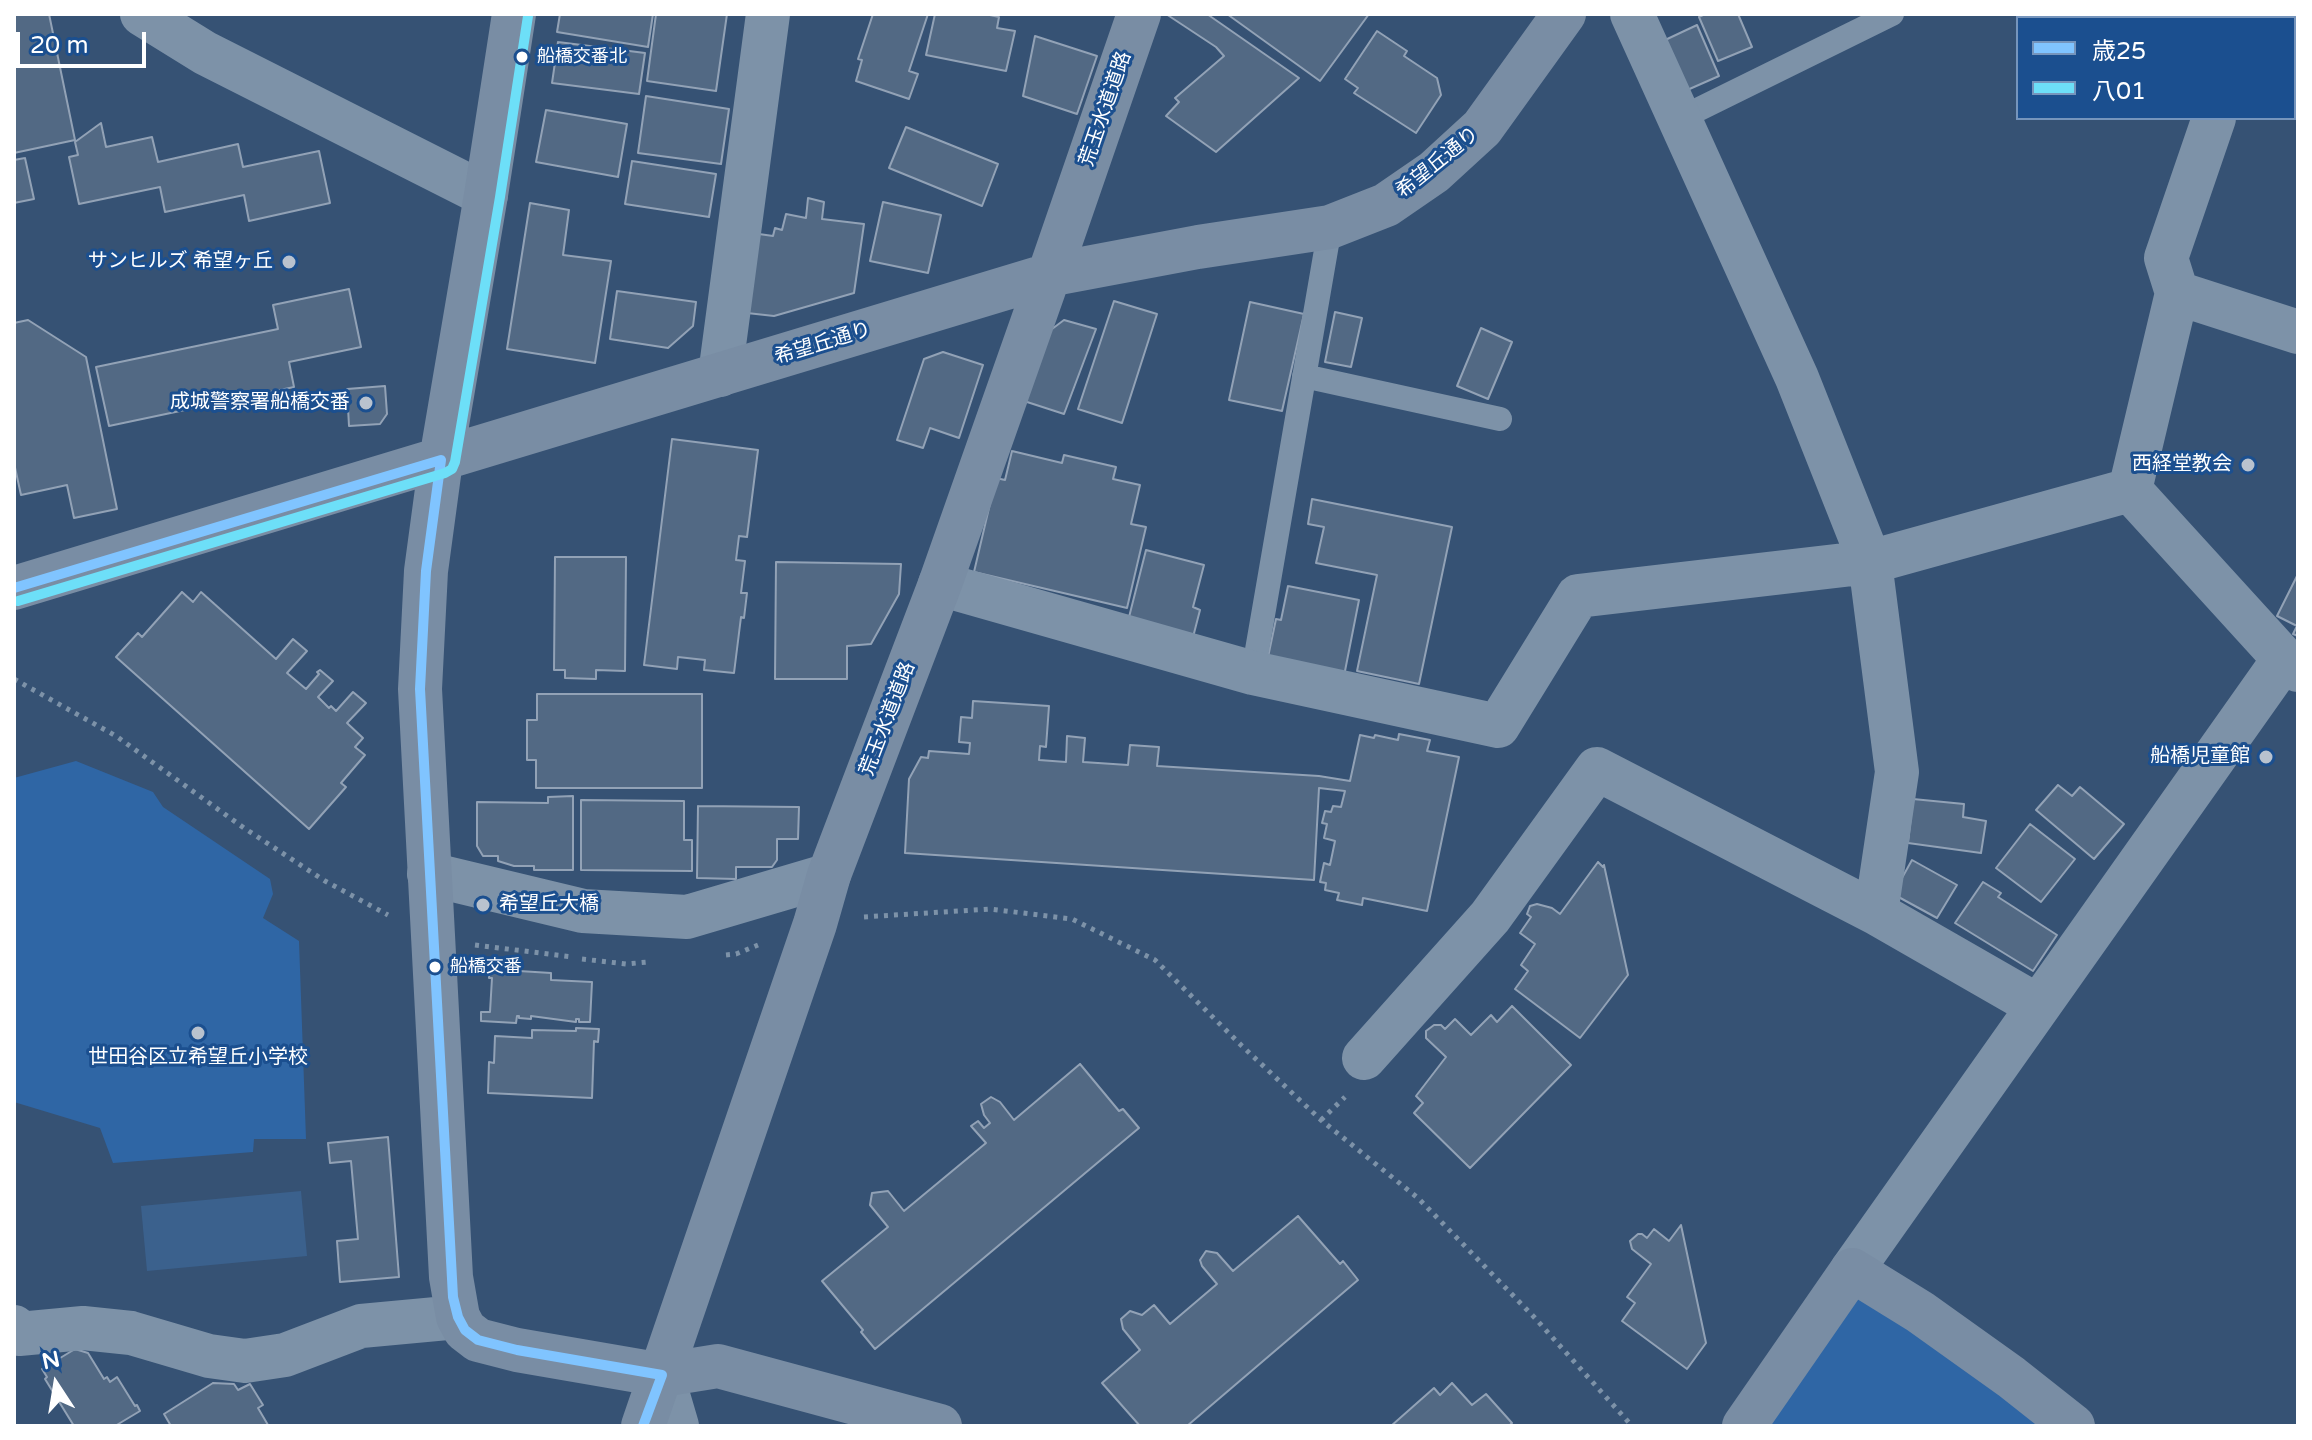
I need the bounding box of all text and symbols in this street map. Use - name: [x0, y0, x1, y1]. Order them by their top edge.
- scale bar: [20, 16, 150, 66]
- legend: [2016, 16, 2296, 120]
- text: 20 m: [30, 31, 88, 60]
- text: 歳25: [2092, 37, 2146, 66]
- place label: 船橋交番北: [537, 46, 627, 68]
- street label: 荒玉水道道路: [1075, 48, 1137, 170]
- marker: 船橋交番北: [514, 49, 530, 65]
- text: 八01: [2092, 77, 2146, 106]
- street label: 希望丘通り: [1392, 122, 1484, 204]
- place label: サンヒルズ 希望ヶ丘: [88, 250, 273, 274]
- marker: サンヒルズ 希望ヶ丘: [280, 253, 298, 271]
- street label: 希望丘通り: [772, 318, 874, 370]
- place label: 成城警察署船橋交番: [170, 391, 350, 415]
- marker: 成城警察署船橋交番: [357, 394, 375, 412]
- place label: 西経堂教会: [2132, 453, 2232, 477]
- marker: 西経堂教会: [2239, 456, 2257, 474]
- street label: 荒玉水道道路: [855, 659, 921, 779]
- place label: 船橋児童館: [2150, 745, 2250, 769]
- marker: 船橋児童館: [2257, 748, 2275, 766]
- place label: 希望丘大橋: [499, 893, 599, 917]
- marker: 希望丘大橋: [474, 896, 492, 914]
- place label: 船橋交番: [450, 956, 522, 978]
- marker: 船橋交番: [427, 959, 443, 975]
- marker: 世田谷区立希望丘小学校: [189, 1024, 207, 1042]
- place label: 世田谷区立希望丘小学校: [88, 1046, 308, 1070]
- north arrow: [16, 1344, 96, 1424]
- text: N: [40, 1346, 62, 1375]

